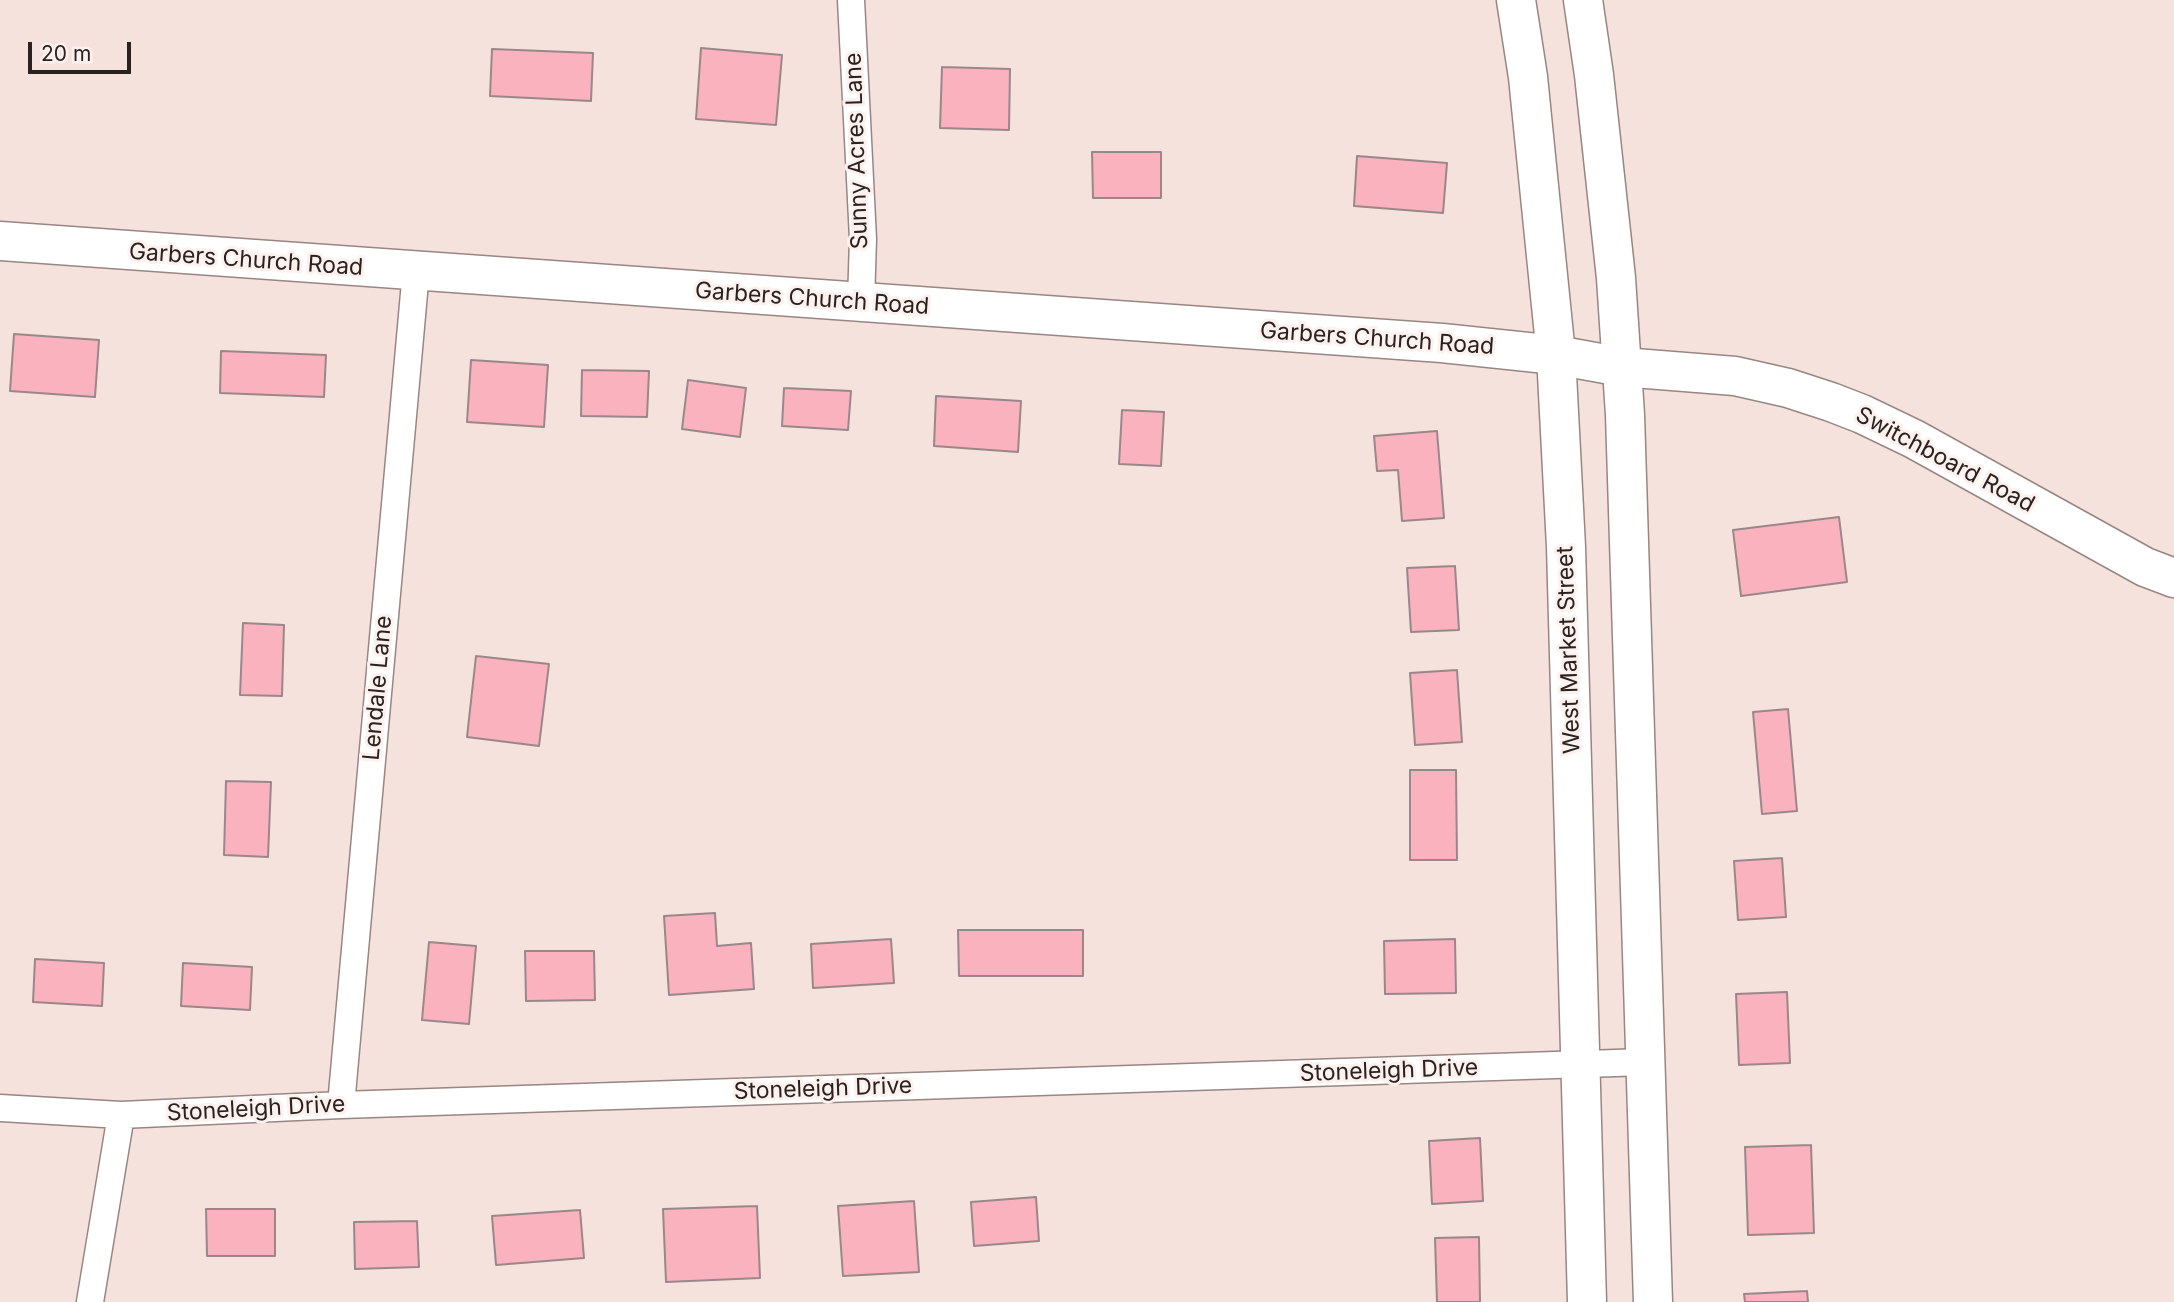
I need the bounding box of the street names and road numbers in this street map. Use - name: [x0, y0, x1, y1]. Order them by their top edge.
- street label: Sunny Acres Lane: [840, 52, 874, 250]
- street label: Garbers Church Road: [128, 238, 364, 282]
- street label: Garbers Church Road: [694, 277, 930, 321]
- street label: Garbers Church Road: [1259, 317, 1495, 361]
- street label: Switchboard Road: [1851, 401, 2039, 519]
- street label: West Market Street: [1552, 546, 1586, 754]
- street label: Lendale Lane: [358, 614, 398, 762]
- street label: Stoneleigh Drive: [1299, 1054, 1479, 1088]
- street label: Stoneleigh Drive: [733, 1072, 913, 1106]
- street label: Stoneleigh Drive: [166, 1091, 346, 1127]

